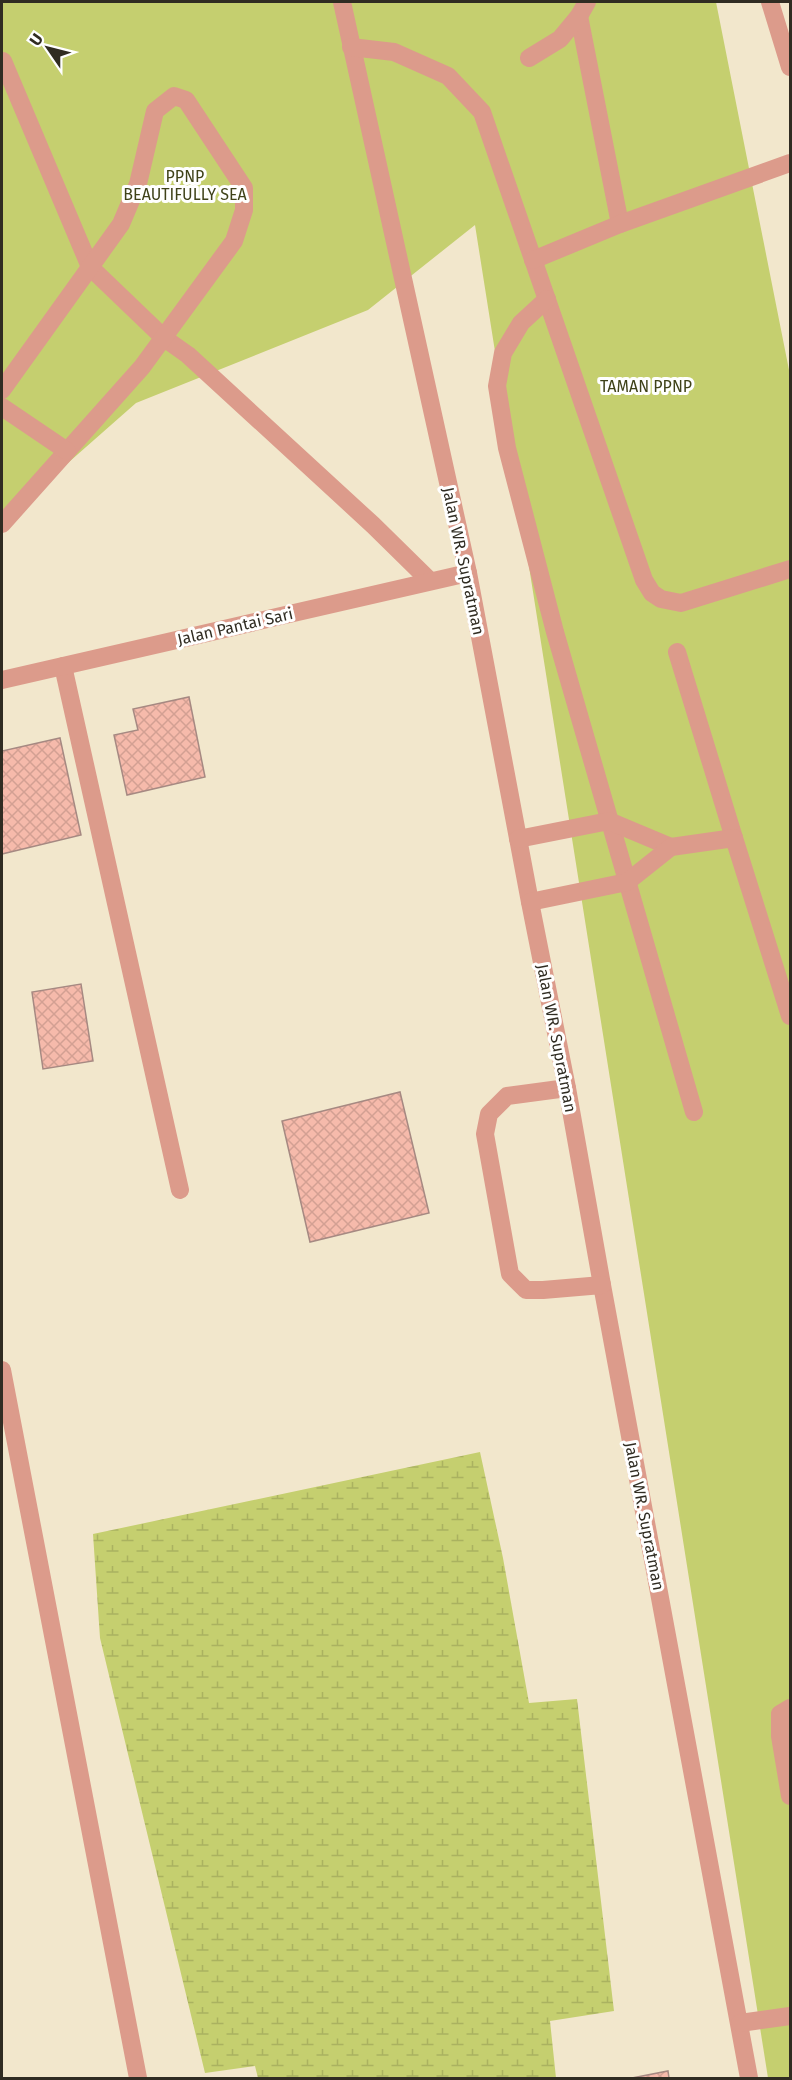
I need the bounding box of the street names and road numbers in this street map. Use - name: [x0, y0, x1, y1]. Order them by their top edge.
- street label: Jalan WR. Supratman: [439, 485, 488, 637]
- street label: Jalan Pantai Sari: [175, 604, 295, 649]
- street label: Jalan WR. Supratman: [533, 962, 580, 1114]
- street label: Jalan WR. Supratman: [621, 1440, 668, 1592]

